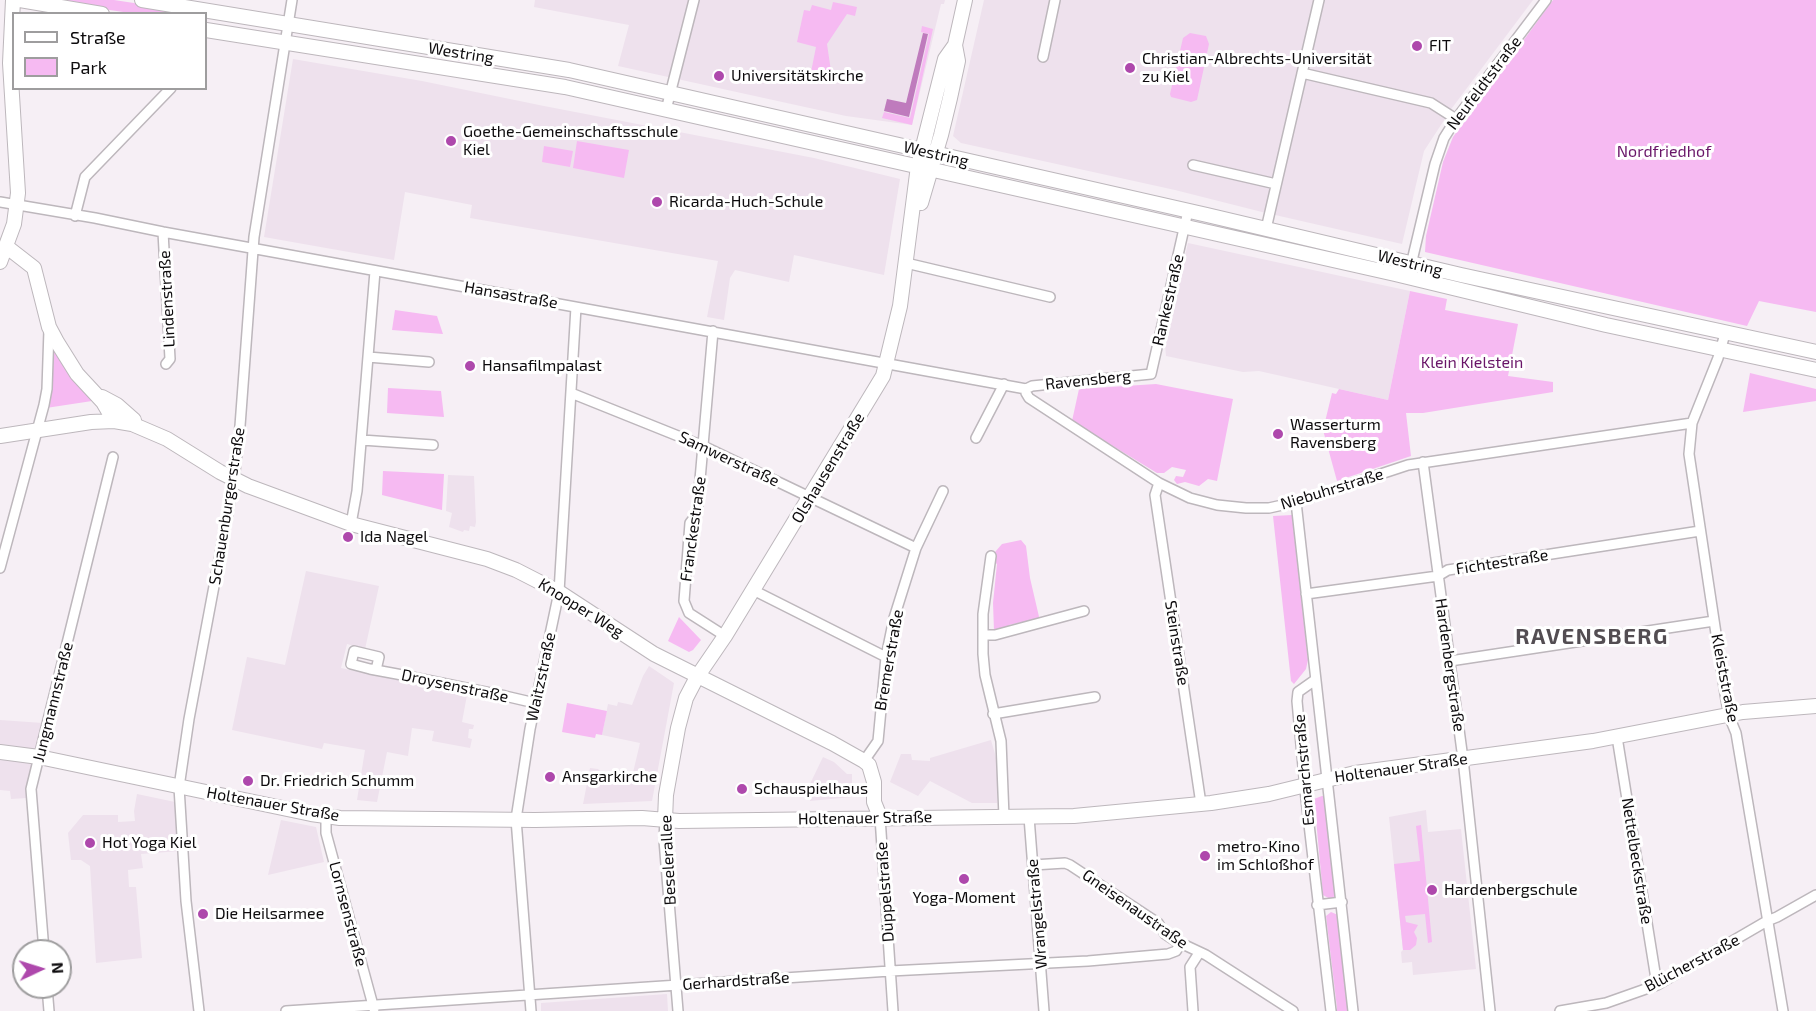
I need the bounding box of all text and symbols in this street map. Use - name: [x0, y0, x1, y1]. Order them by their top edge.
- legend: [12, 12, 207, 90]
- text: Straße: [70, 26, 126, 48]
- street label: Neufeldtstraße: [1443, 32, 1525, 134]
- place label: FIT: [1429, 36, 1451, 56]
- street label: Westring: [427, 38, 495, 68]
- marker: FIT: [1410, 39, 1424, 53]
- place label: Christian-Albrechts-Universität zu Kiel: [1142, 49, 1372, 87]
- text: Park: [70, 56, 107, 78]
- marker: Christian-Albrechts-Universität zu Kiel: [1123, 61, 1137, 75]
- place label: Universitätskirche: [731, 66, 864, 86]
- marker: Universitätskirche: [712, 69, 726, 83]
- place label: Goethe-Gemeinschaftsschule Kiel: [463, 122, 678, 160]
- marker: Goethe-Gemeinschaftsschule Kiel: [444, 134, 458, 148]
- street label: Westring: [902, 137, 970, 171]
- park label: Nordfriedhof: [1617, 142, 1711, 162]
- place label: Ricarda-Huch-Schule: [669, 192, 823, 212]
- marker: Ricarda-Huch-Schule: [650, 195, 664, 209]
- street label: Westring: [1376, 246, 1444, 280]
- street label: Lindenstraße: [155, 250, 179, 348]
- street label: Rankestraße: [1148, 252, 1188, 348]
- street label: Hansastraße: [463, 277, 559, 313]
- park label: Klein Kielstein: [1421, 353, 1523, 373]
- place label: Hansafilmpalast: [482, 356, 602, 376]
- marker: Hansafilmpalast: [463, 359, 477, 373]
- street label: Ravensberg: [1044, 366, 1132, 394]
- street label: Olshausenstraße: [787, 409, 869, 527]
- place label: Wasserturm Ravensberg: [1290, 415, 1381, 453]
- street label: Schauenburgerstraße: [205, 426, 249, 586]
- street label: Samwerstraße: [676, 427, 782, 491]
- marker: Wasserturm Ravensberg: [1271, 427, 1285, 441]
- street label: Niebuhrstraße: [1278, 464, 1386, 514]
- street label: Franckestraße: [676, 475, 710, 583]
- place label: Ida Nagel: [360, 527, 428, 547]
- marker: Ida Nagel: [341, 530, 355, 544]
- street label: Fichtestraße: [1454, 545, 1550, 579]
- street label: Knooper Weg: [535, 574, 627, 642]
- street label: Hardenbergstraße: [1431, 597, 1469, 733]
- street label: Steinstraße: [1161, 599, 1193, 687]
- street label: Bremerstraße: [871, 608, 907, 712]
- district label: RAVENSBERG: [1515, 624, 1669, 650]
- street label: Waitzstraße: [522, 631, 560, 723]
- street label: Kleiststraße: [1707, 632, 1743, 724]
- street label: Jungmannstraße: [29, 640, 77, 764]
- street label: Droysenstraße: [400, 665, 510, 707]
- street label: Esmarchstraße: [1290, 713, 1318, 827]
- street label: Holtenauer Straße: [1333, 749, 1469, 787]
- place label: Ansgarkirche: [562, 767, 657, 787]
- marker: Ansgarkirche: [543, 770, 557, 784]
- place label: Dr. Friedrich Schumm: [260, 771, 414, 791]
- marker: Dr. Friedrich Schumm: [241, 774, 255, 788]
- place label: Schauspielhaus: [754, 779, 868, 799]
- marker: Schauspielhaus: [735, 782, 749, 796]
- street label: Holtenauer Straße: [205, 783, 341, 825]
- street label: Nettelbeckstraße: [1618, 796, 1656, 926]
- street label: Holtenauer Straße: [798, 807, 932, 829]
- street label: Beselerallee: [656, 814, 680, 906]
- place label: Hot Yoga Kiel: [102, 833, 197, 853]
- marker: Hot Yoga Kiel: [83, 836, 97, 850]
- place label: metro-Kino im Schloßhof: [1217, 837, 1314, 875]
- street label: Düppelstraße: [872, 841, 898, 943]
- marker: metro-Kino im Schloßhof: [1198, 849, 1212, 863]
- street label: Wrangelstraße: [1023, 858, 1051, 970]
- street label: Lornsenstraße: [325, 859, 371, 969]
- street label: Gneisenaustraße: [1078, 865, 1192, 953]
- marker: Yoga-Moment: [957, 872, 971, 886]
- place label: Hardenbergschule: [1444, 880, 1577, 900]
- marker: Hardenbergschule: [1425, 883, 1439, 897]
- place label: Yoga-Moment: [912, 888, 1016, 908]
- place label: Die Heilsarmee: [215, 904, 324, 924]
- marker: Die Heilsarmee: [196, 907, 210, 921]
- street label: Blücherstraße: [1641, 930, 1743, 996]
- north arrow: [12, 939, 72, 999]
- text: N: [49, 961, 68, 974]
- street label: Gerhardstraße: [682, 968, 790, 994]

